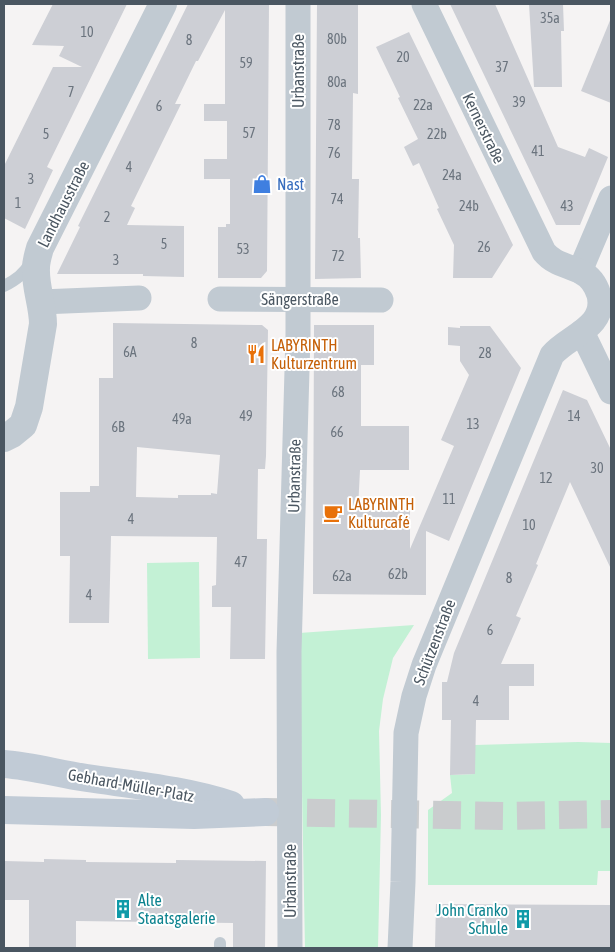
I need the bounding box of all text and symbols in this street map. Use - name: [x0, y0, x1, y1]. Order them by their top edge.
- house number: 35a: [540, 10, 560, 26]
- house number: 10: [80, 24, 94, 40]
- house number: 80b: [327, 31, 347, 47]
- house number: 8: [186, 32, 193, 48]
- street label: Urbanstraße: [289, 34, 307, 108]
- house number: 20: [396, 49, 410, 65]
- house number: 59: [239, 55, 253, 71]
- house number: 37: [495, 59, 509, 75]
- house number: 80a: [327, 74, 347, 90]
- house number: 7: [68, 84, 74, 100]
- street label: Kernerstraße: [459, 90, 509, 166]
- house number: 39: [512, 94, 526, 110]
- house number: 22a: [413, 97, 433, 113]
- house number: 6: [156, 98, 163, 114]
- house number: 78: [327, 117, 341, 133]
- house number: 57: [242, 125, 256, 141]
- house number: 5: [43, 126, 49, 142]
- house number: 22b: [427, 126, 447, 142]
- house number: 41: [531, 143, 545, 159]
- house number: 76: [327, 145, 341, 161]
- street label: Landhausstraße: [34, 158, 92, 250]
- house number: 4: [126, 159, 133, 175]
- house number: 24a: [442, 167, 462, 183]
- house number: 3: [28, 171, 34, 187]
- shop icon: Nast: [251, 173, 273, 195]
- place label: Nast: [277, 175, 305, 193]
- house number: 74: [330, 191, 344, 207]
- house number: 1: [15, 195, 21, 211]
- house number: 24b: [459, 198, 479, 214]
- house number: 43: [560, 198, 574, 214]
- house number: 2: [104, 209, 110, 225]
- house number: 5: [161, 236, 167, 252]
- house number: 26: [477, 239, 491, 255]
- house number: 53: [236, 241, 250, 257]
- house number: 72: [331, 248, 345, 264]
- house number: 3: [113, 252, 119, 268]
- street label: Sängerstraße: [261, 290, 339, 309]
- house number: 8: [191, 335, 198, 351]
- place label: LABYRINTH Kulturzentrum: [271, 336, 357, 372]
- restaurant icon: LABYRINTH Kulturzentrum: [245, 343, 267, 365]
- house number: 6A: [123, 344, 137, 360]
- house number: 28: [478, 345, 492, 361]
- house number: 68: [331, 384, 345, 400]
- house number: 49: [239, 408, 253, 424]
- house number: 14: [567, 408, 581, 424]
- house number: 49a: [172, 411, 192, 427]
- house number: 13: [466, 416, 480, 432]
- house number: 6B: [111, 419, 125, 435]
- house number: 66: [330, 424, 344, 440]
- street label: Urbanstraße: [284, 439, 304, 513]
- house number: 30: [590, 460, 604, 476]
- house number: 12: [539, 470, 553, 486]
- house number: 11: [442, 491, 456, 507]
- place label: LABYRINTH Kulturcafé: [348, 495, 415, 531]
- cafe icon: LABYRINTH Kulturcafé: [322, 502, 344, 524]
- house number: 4: [128, 511, 135, 527]
- house number: 10: [522, 517, 536, 533]
- house number: 47: [234, 554, 248, 570]
- house number: 62b: [388, 566, 408, 582]
- house number: 62a: [332, 568, 352, 584]
- house number: 8: [506, 570, 513, 586]
- house number: 4: [86, 587, 93, 603]
- street label: Schützenstraße: [409, 597, 459, 687]
- house number: 6: [487, 622, 494, 638]
- house number: 4: [473, 693, 480, 709]
- street label: Gebhard-Müller-Platz: [67, 765, 196, 805]
- street label: Urbanstraße: [281, 844, 299, 918]
- place label: Alte Staatsgalerie: [138, 891, 215, 928]
- building icon: Alte Staatsgalerie: [112, 898, 134, 920]
- place label: John Cranko Schule: [437, 901, 508, 937]
- building icon: John Cranko Schule: [512, 908, 534, 930]

